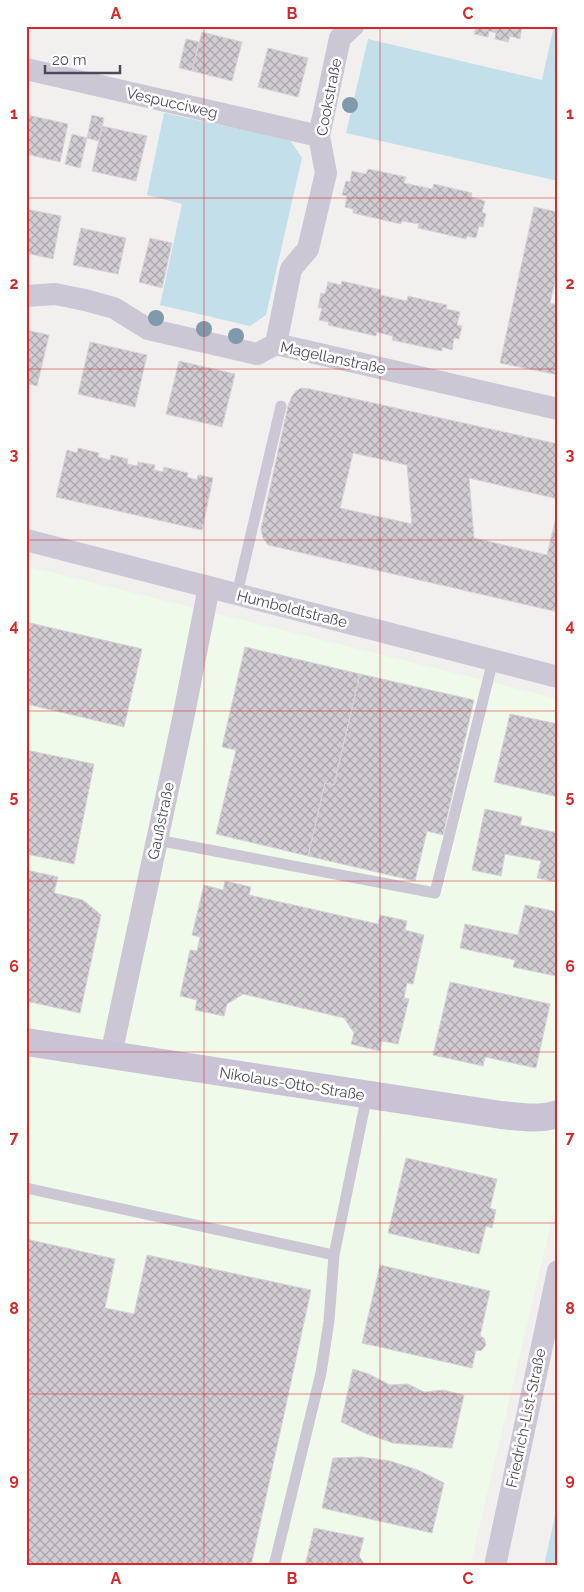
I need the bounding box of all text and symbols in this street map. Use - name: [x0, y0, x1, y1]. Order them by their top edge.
- text: A: [111, 4, 122, 23]
- text: B: [287, 4, 298, 23]
- text: C: [463, 4, 474, 23]
- scale bar: [45, 42, 120, 74]
- text: 20 m: [52, 51, 87, 69]
- street label: Cookstraße: [313, 56, 345, 137]
- street label: Vespucciweg: [125, 84, 219, 122]
- text: 1: [10, 104, 18, 123]
- text: 1: [566, 104, 574, 123]
- text: 2: [9, 274, 19, 293]
- text: 2: [565, 274, 575, 293]
- street label: Magellanstraße: [279, 338, 387, 378]
- text: 3: [10, 445, 19, 464]
- text: 3: [566, 445, 575, 464]
- street label: Humboldtstraße: [235, 587, 349, 631]
- text: 4: [9, 616, 19, 635]
- text: 4: [565, 616, 575, 635]
- street label: Gaußstraße: [144, 780, 178, 861]
- text: 5: [10, 787, 19, 806]
- text: 5: [566, 787, 575, 806]
- text: 6: [9, 957, 19, 976]
- text: 6: [565, 957, 575, 976]
- street label: Nikolaus-Otto-Straße: [218, 1064, 366, 1104]
- text: 7: [10, 1128, 19, 1147]
- text: 7: [566, 1128, 575, 1147]
- text: 8: [9, 1299, 19, 1318]
- text: 8: [565, 1299, 575, 1318]
- street label: Friedrich-List-Straße: [502, 1347, 550, 1489]
- text: 9: [9, 1470, 19, 1489]
- text: 9: [565, 1470, 575, 1489]
- text: A: [111, 1569, 122, 1588]
- text: B: [287, 1569, 298, 1588]
- text: C: [463, 1569, 474, 1588]

